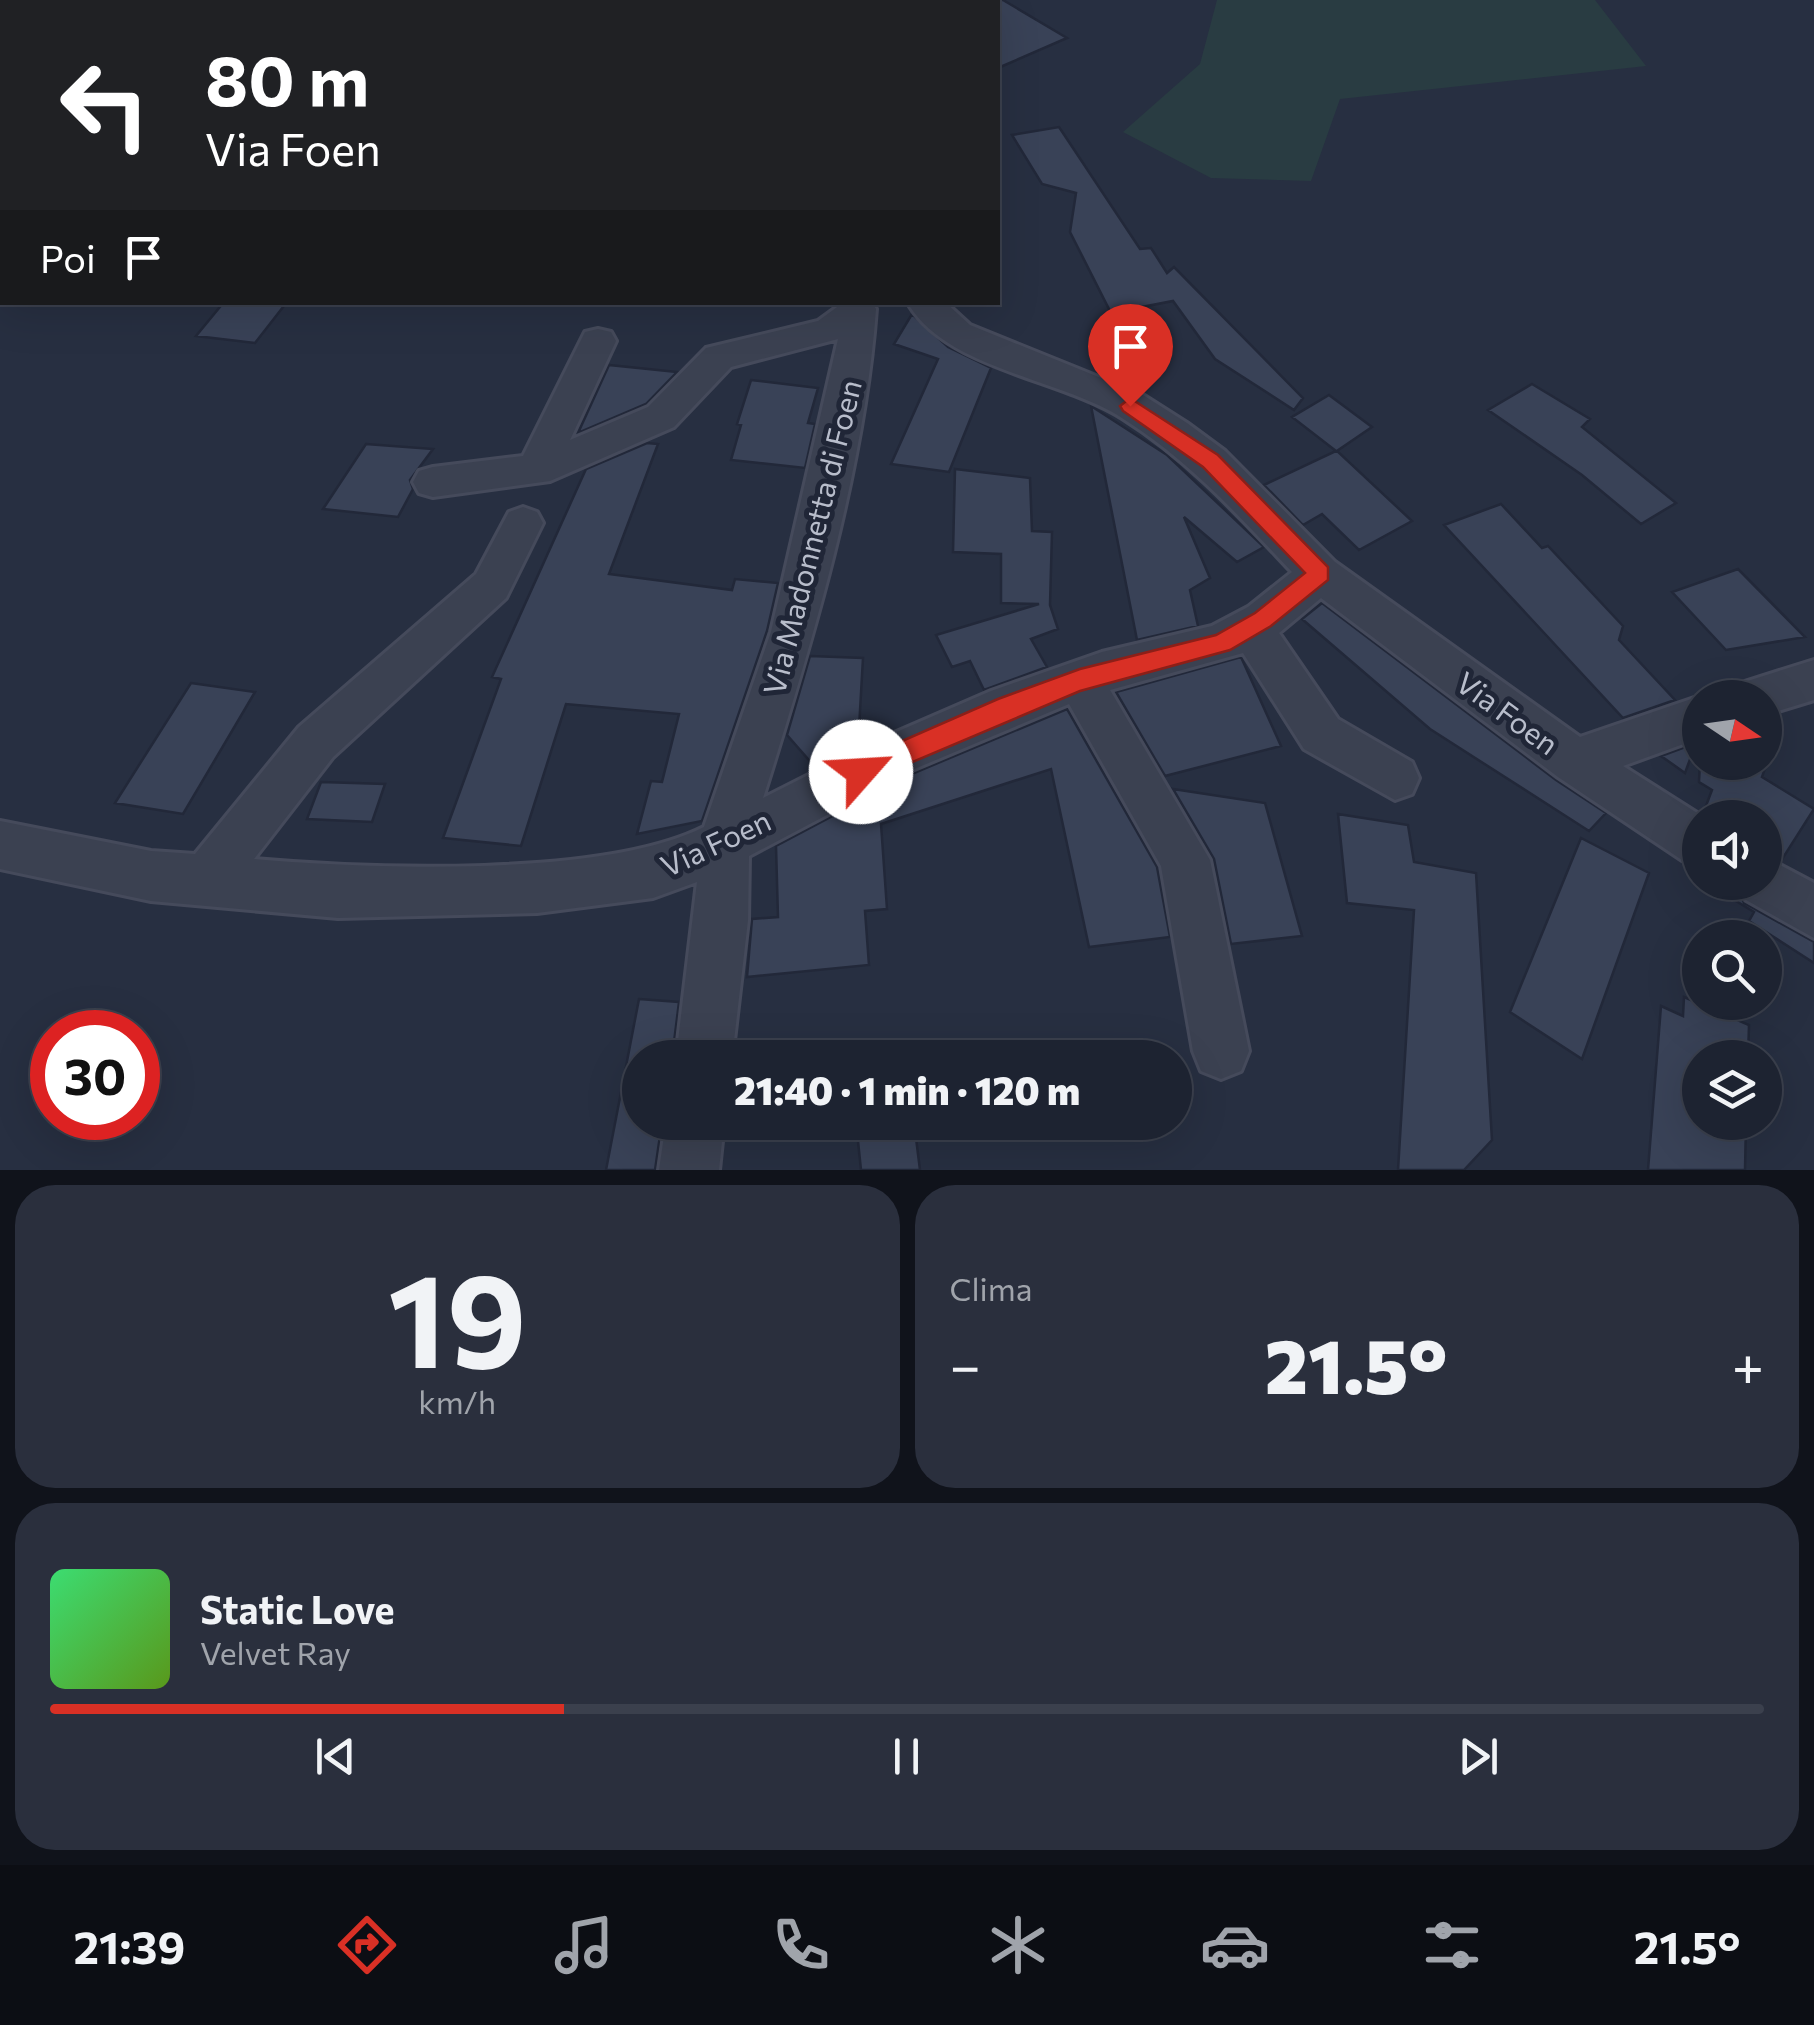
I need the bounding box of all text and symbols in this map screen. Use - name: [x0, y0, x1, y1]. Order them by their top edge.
- text: 80 m: [205, 35, 369, 120]
- icon: left: [40, 40, 170, 170]
- text: Via Foen: [205, 120, 381, 175]
- icon: arrive: [116, 230, 171, 285]
- text: Poi: [40, 234, 96, 281]
- pin: [1088, 304, 1173, 407]
- icon: arrive: [1103, 319, 1158, 374]
- street label: Via Madonnetta di Foen: [754, 376, 868, 698]
- street label: Via Foen: [1450, 663, 1566, 761]
- north arrow: [1682, 680, 1782, 780]
- map controls: [1682, 680, 1782, 1140]
- position arrow: [809, 720, 913, 824]
- street label: Via Foen: [654, 800, 776, 884]
- button: sound: [1682, 800, 1782, 900]
- button: search: [1682, 920, 1782, 1020]
- speed limit sign: 30: [30, 1010, 160, 1140]
- button: layers: [1682, 1040, 1782, 1140]
- text: 21:40 · 1 min · 120 m: [734, 1066, 1080, 1113]
- text: 19: [388, 1236, 527, 1395]
- text: Clima: [950, 1268, 1032, 1308]
- text: 21.5°: [1265, 1318, 1448, 1409]
- text: −: [950, 1330, 981, 1397]
- text: +: [1732, 1330, 1764, 1397]
- text: km/h: [418, 1381, 496, 1421]
- text: Static Love: [200, 1585, 395, 1632]
- text: Velvet Ray: [200, 1632, 351, 1672]
- icon: previous: [308, 1729, 363, 1784]
- icon: pause: [879, 1729, 934, 1784]
- icon: next: [1451, 1729, 1506, 1784]
- icon: directions: [332, 1910, 402, 1980]
- icon: music: [549, 1910, 619, 1980]
- icon: phone: [766, 1910, 836, 1980]
- icon: climate: [983, 1910, 1053, 1980]
- icon: car: [1200, 1910, 1270, 1980]
- icon: filters: [1417, 1910, 1487, 1980]
- text: 21:39: [73, 1918, 185, 1973]
- text: 21.5°: [1634, 1918, 1741, 1973]

